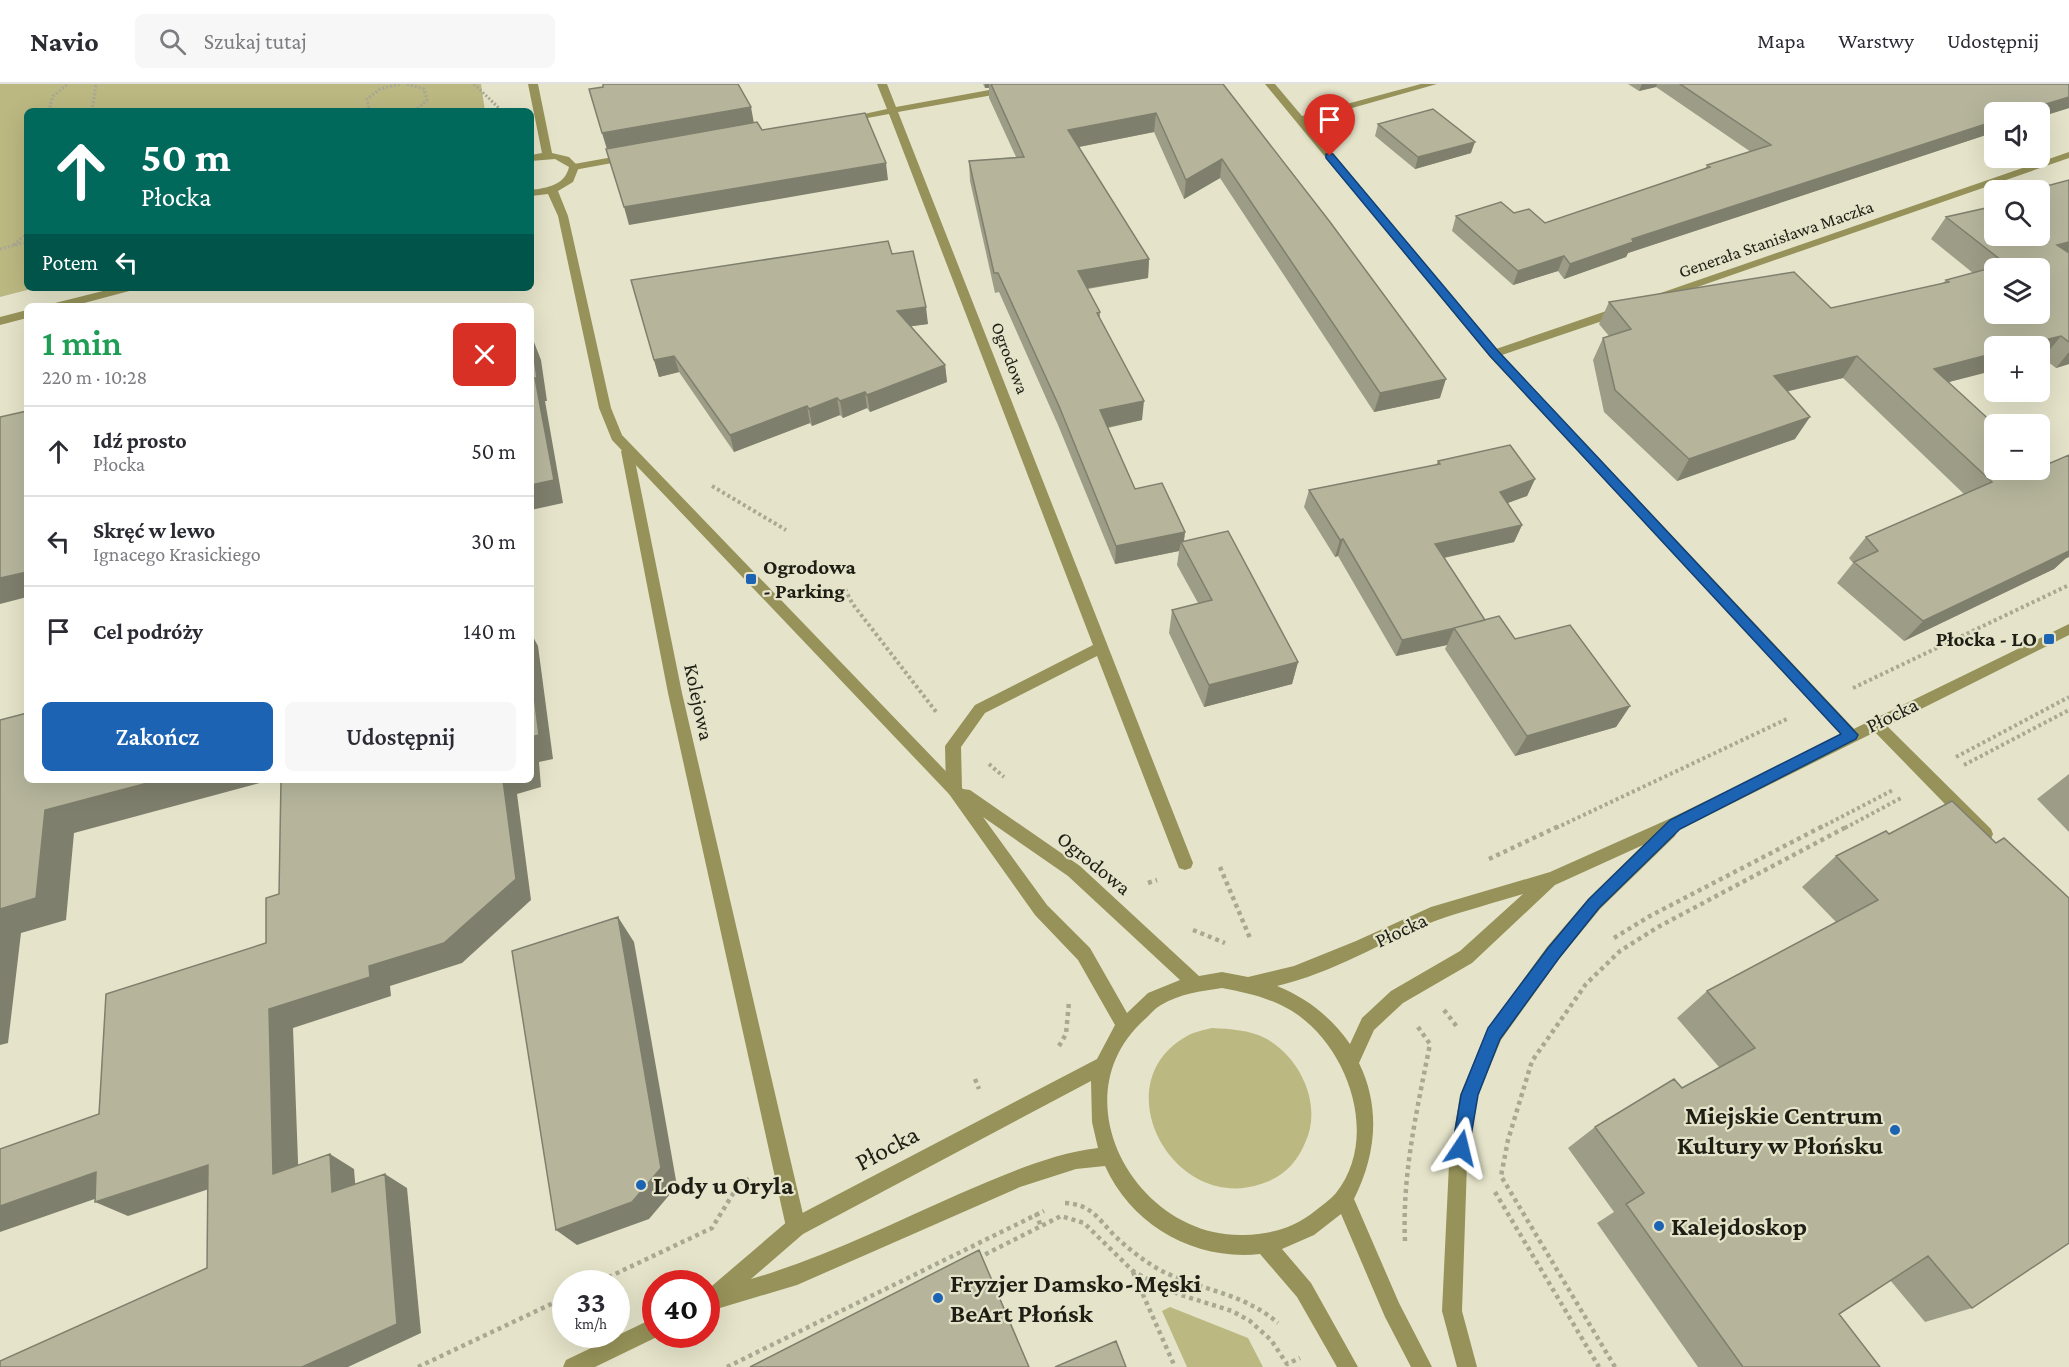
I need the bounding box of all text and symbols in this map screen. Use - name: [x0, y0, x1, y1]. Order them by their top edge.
- search box: [135, 14, 555, 68]
- icon: search: [156, 25, 189, 58]
- text: Navio: [30, 26, 99, 57]
- text: Szukaj tutaj: [204, 29, 307, 54]
- text: Mapa: [1757, 29, 1805, 53]
- text: Warstwy: [1838, 29, 1914, 53]
- text: Udostępnij: [1947, 29, 2039, 53]
- pin: [1304, 94, 1355, 156]
- map controls: [1984, 102, 2050, 480]
- button: sound: [1984, 102, 2050, 168]
- icon: arrive: [1313, 103, 1346, 136]
- icon: ahead: [42, 132, 120, 210]
- text: 50 m: [141, 133, 231, 180]
- button: search: [1984, 180, 2050, 246]
- text: Płocka: [141, 182, 211, 212]
- street label: Generała Stanisława Maczka: [1676, 196, 1876, 282]
- icon: left: [110, 246, 143, 279]
- text: Potem: [42, 250, 98, 275]
- button: layers: [1984, 258, 2050, 324]
- street label: Ogrodowa: [987, 319, 1033, 397]
- text: 1 min: [42, 323, 122, 363]
- button: close: [453, 323, 516, 386]
- button: +: [1984, 336, 2050, 402]
- text: 220 m · 10:28: [42, 366, 147, 388]
- button: −: [1984, 414, 2050, 480]
- text: Idź prosto: [93, 428, 187, 453]
- icon: ahead: [42, 435, 75, 468]
- text: 50 m: [471, 439, 516, 464]
- text: Płocka: [93, 453, 145, 475]
- text: Skręć w lewo: [93, 518, 215, 543]
- icon: left: [42, 525, 75, 558]
- text: 30 m: [471, 529, 516, 554]
- text: Ignacego Krasickiego: [93, 543, 261, 565]
- place label: Ogrodowa - Parking: [763, 555, 857, 603]
- marker: Ogrodowa - Parking: [744, 572, 758, 586]
- icon: arrive: [42, 615, 75, 648]
- text: Cel podróży: [93, 619, 203, 644]
- text: 140 m: [463, 619, 516, 644]
- place label: Płocka - LO: [1936, 627, 2037, 651]
- marker: Płocka - LO: [2042, 632, 2056, 646]
- street label: Kolejowa: [679, 662, 719, 743]
- street label: Płocka: [1862, 692, 1922, 738]
- button: Zakończ: [42, 702, 273, 771]
- button: Udostępnij: [285, 702, 516, 771]
- street label: Ogrodowa: [1052, 826, 1136, 900]
- street label: Płocka: [1371, 907, 1431, 952]
- place label: Miejskie Centrum Kultury w Płońsku: [1677, 1101, 1883, 1160]
- position arrow: [1429, 1116, 1493, 1180]
- street label: Płocka: [850, 1119, 924, 1177]
- marker: Miejskie Centrum Kultury w Płońsku: [1888, 1123, 1902, 1137]
- place label: Lody u Oryla: [653, 1171, 794, 1200]
- marker: Lody u Oryla: [634, 1178, 648, 1192]
- place label: Kalejdoskop: [1671, 1212, 1807, 1241]
- marker: Kalejdoskop: [1652, 1219, 1666, 1233]
- place label: Fryzjer Damsko-Męski BeArt Płońsk: [950, 1269, 1202, 1328]
- speed limit sign: 40: [642, 1270, 720, 1348]
- text: 33: [576, 1285, 606, 1318]
- marker: Fryzjer Damsko-Męski BeArt Płońsk: [931, 1291, 945, 1305]
- text: km/h: [575, 1316, 607, 1332]

